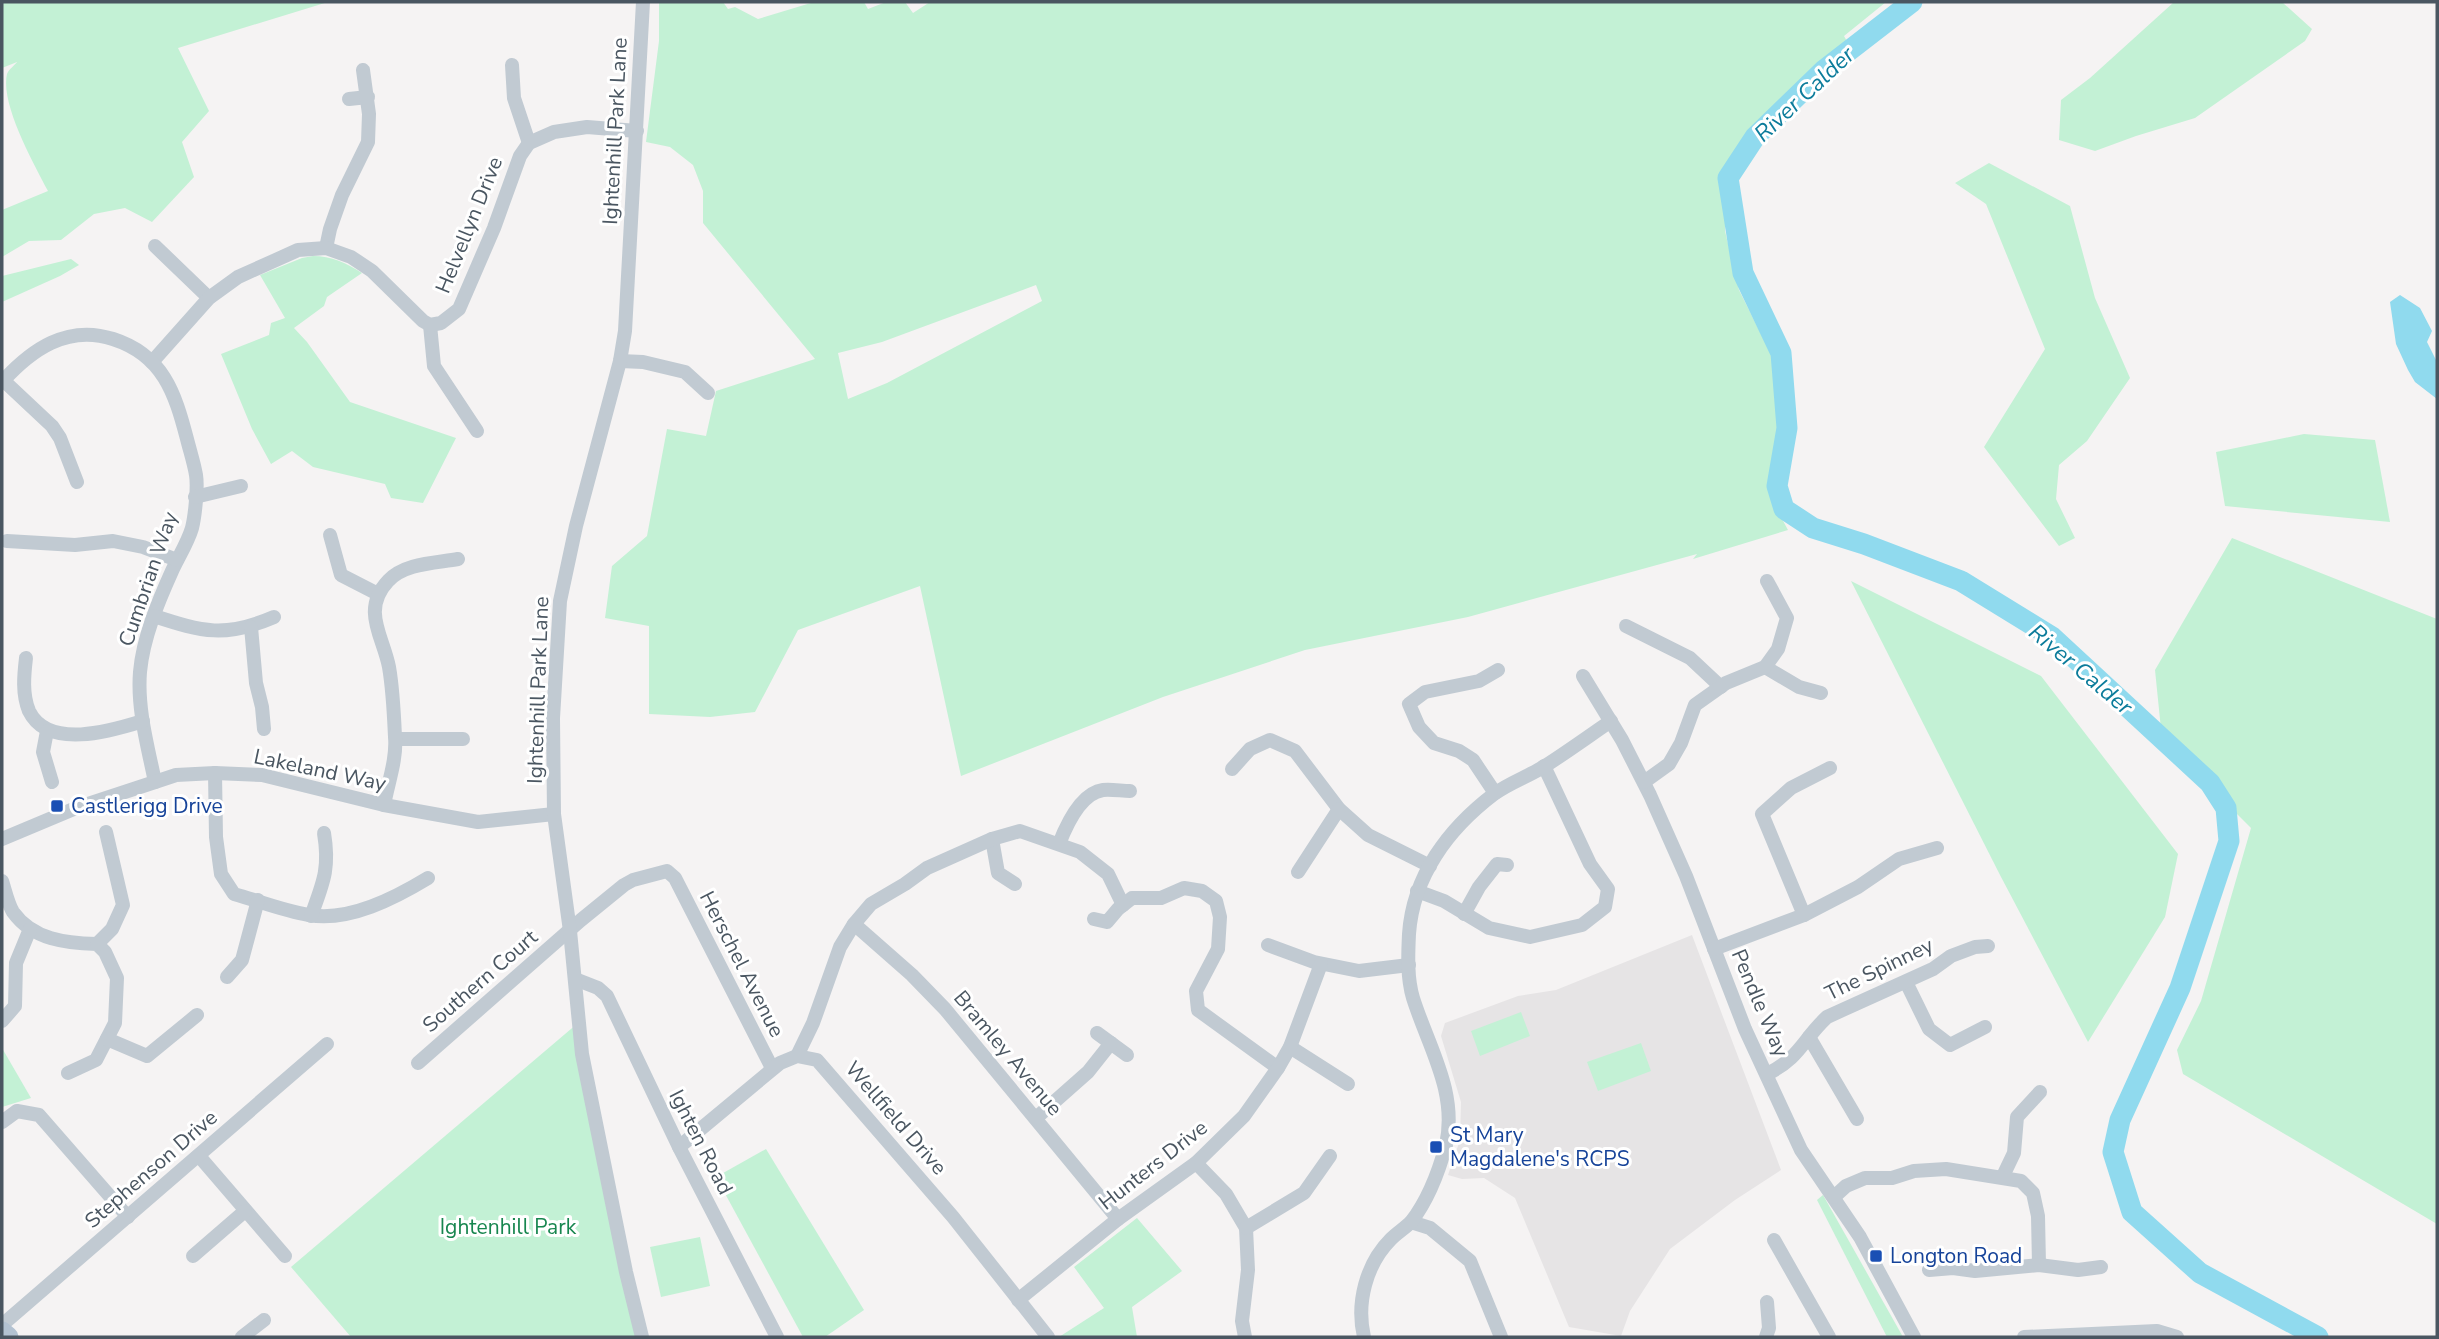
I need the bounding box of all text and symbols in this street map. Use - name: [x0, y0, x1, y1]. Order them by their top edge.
- street label: Ightenhill Park Lane: [596, 37, 634, 225]
- water label: River Calder: [1747, 39, 1862, 149]
- street label: Helvellyn Drive: [429, 152, 509, 298]
- street label: Cumbrian Way: [112, 508, 184, 650]
- street label: Ightenhill Park Lane: [521, 596, 555, 784]
- water label: River Calder: [2022, 617, 2140, 722]
- street label: Lakeland Way: [251, 742, 389, 798]
- place label: Castlerigg Drive: [71, 792, 223, 820]
- marker: Castlerigg Drive: [49, 798, 65, 814]
- street label: Herschel Avenue: [693, 886, 791, 1042]
- street label: Southern Court: [416, 923, 544, 1039]
- street label: The Spinney: [1820, 931, 1938, 1007]
- street label: Pendle Way: [1725, 945, 1795, 1061]
- street label: Bramley Avenue: [947, 984, 1069, 1122]
- street label: Wellfield Drive: [839, 1055, 953, 1181]
- street label: Ighten Road: [663, 1085, 739, 1199]
- street label: Stephenson Drive: [79, 1103, 223, 1235]
- street label: Hunters Drive: [1093, 1114, 1213, 1216]
- place label: St Mary Magdalene's RCPS: [1450, 1121, 1630, 1173]
- marker: St Mary Magdalene's RCPS: [1428, 1139, 1444, 1155]
- park label: Ightenhill Park: [440, 1213, 577, 1241]
- place label: Longton Road: [1890, 1242, 2022, 1270]
- marker: Longton Road: [1868, 1248, 1884, 1264]

